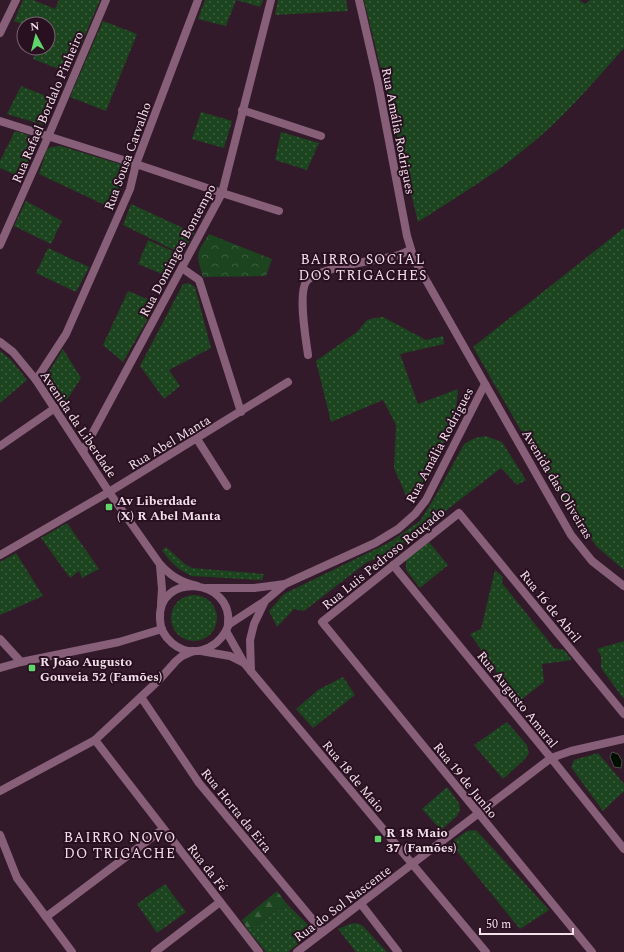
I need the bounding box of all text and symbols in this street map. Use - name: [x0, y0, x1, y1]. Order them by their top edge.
- north arrow: [16, 16, 56, 56]
- text: N: [29, 18, 40, 36]
- street label: Rua Rafael Bordalo Pinheiro: [7, 28, 89, 186]
- street label: Rua Amália Rodrigues: [376, 66, 420, 196]
- street label: Rua Sousa Carvalho: [99, 99, 157, 213]
- street label: Rua Domingos Bontempo: [134, 180, 221, 320]
- district label: BAIRRO SOCIAL DOS TRIGACHES: [299, 249, 428, 286]
- street label: Avenida da Liberdade: [35, 367, 122, 482]
- street label: Rua Amália Rodrigues: [401, 384, 479, 507]
- street label: Rua Abel Manta: [124, 410, 215, 475]
- street label: Avenida das Oliveiras: [516, 426, 598, 543]
- place label: Av Liberdade (X) R Abel Manta: [117, 491, 221, 526]
- marker: Av Liberdade (X) R Abel Manta: [104, 502, 114, 512]
- street label: Rua Luis Pedroso Rouçado: [318, 503, 450, 615]
- street label: Rua 16 de Abril: [515, 566, 586, 647]
- street label: Rua Augusto Amaral: [472, 647, 563, 753]
- place label: R João Augusto Gouveia 52 (Famões): [40, 652, 162, 687]
- marker: R João Augusto Gouveia 52 (Famões): [27, 663, 37, 673]
- street label: Rua 18 de Maio: [317, 736, 389, 817]
- street label: Rua 19 de Junho: [428, 738, 502, 823]
- street label: Rua Horta da Eira: [196, 764, 277, 858]
- place label: R 18 Maio 37 (Famões): [386, 823, 456, 858]
- district label: BAIRRO NOVO DO TRIGACHE: [64, 827, 176, 864]
- marker: R 18 Maio 37 (Famões): [373, 834, 383, 844]
- street label: Rua da Fé: [182, 839, 232, 896]
- street label: Rua do Sol Nascente: [290, 860, 396, 947]
- scale bar: [480, 910, 573, 936]
- text: 50 m: [486, 915, 511, 934]

